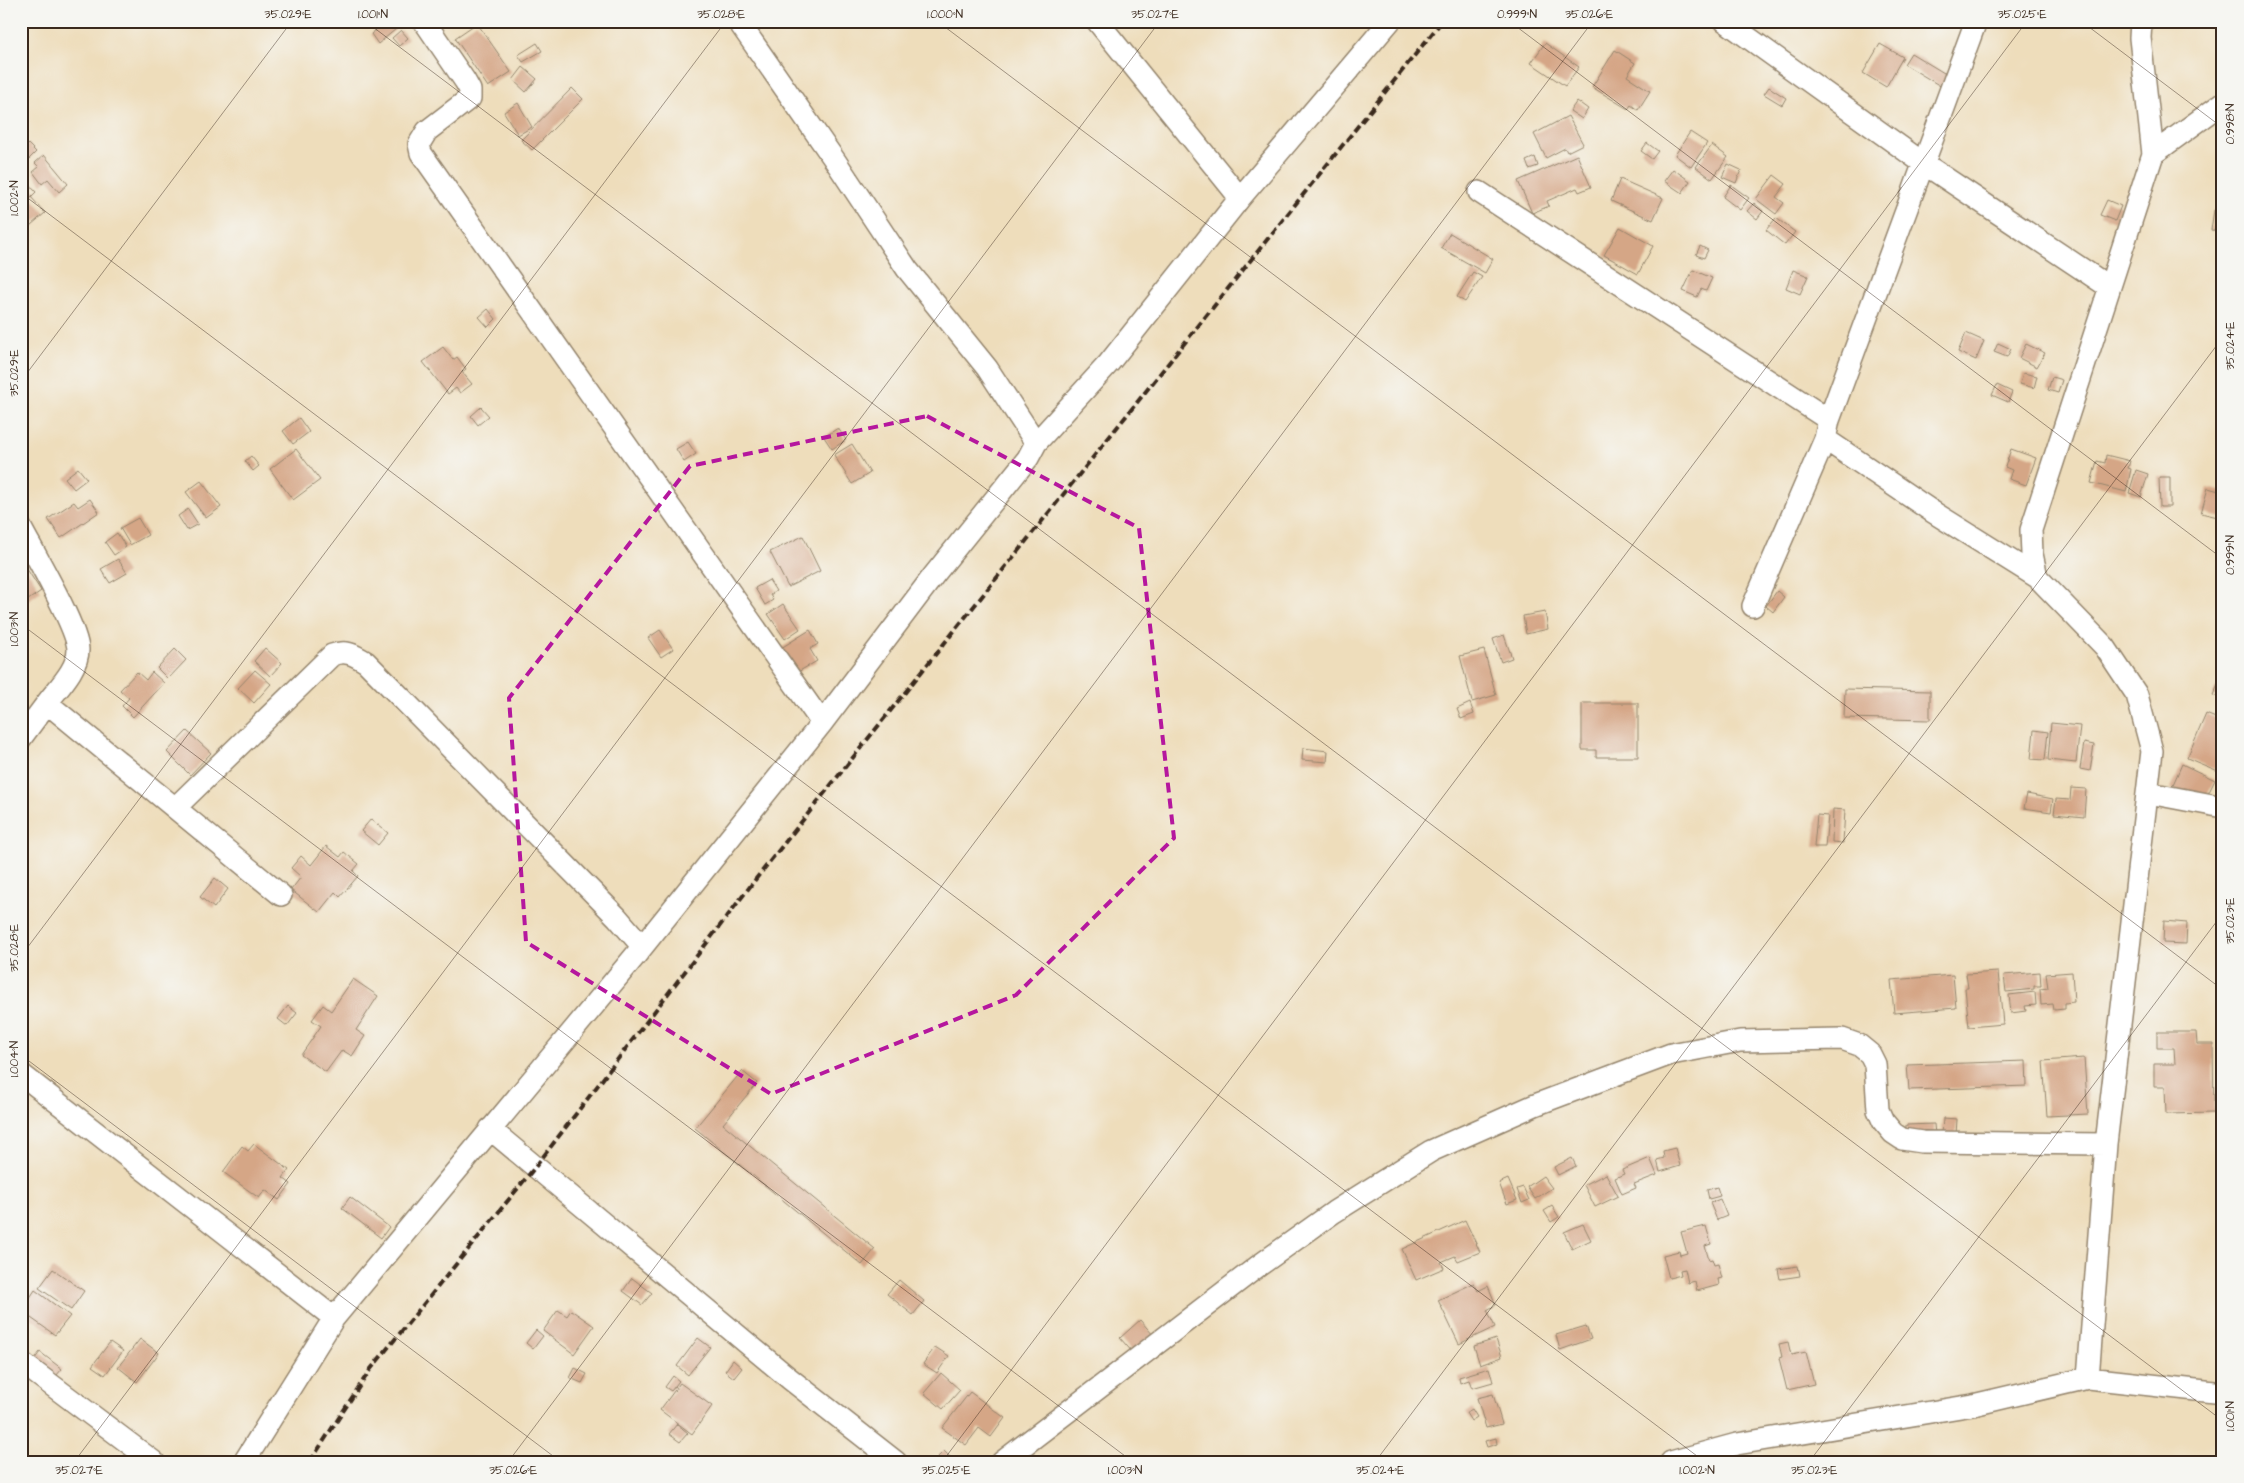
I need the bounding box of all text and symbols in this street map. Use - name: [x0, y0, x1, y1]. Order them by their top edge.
- text: 35.029°E: [264, 6, 312, 23]
- text: 1.001°N: [358, 6, 389, 23]
- text: 35.028°E: [697, 6, 745, 23]
- text: 1.000°N: [927, 6, 964, 23]
- text: 35.027°E: [1131, 6, 1179, 23]
- text: 0.999°N: [1497, 6, 1537, 23]
- text: 35.026°E: [1565, 6, 1613, 23]
- text: 35.025°E: [1998, 6, 2046, 23]
- text: 0.998°N: [2222, 103, 2239, 144]
- text: 1.002°N: [6, 180, 23, 216]
- text: 35.024°E: [2222, 322, 2239, 370]
- text: 35.029°E: [6, 349, 23, 397]
- text: 0.999°N: [2222, 535, 2239, 575]
- text: 1.003°N: [6, 611, 23, 646]
- text: 35.023°E: [2222, 898, 2239, 944]
- text: 35.028°E: [6, 924, 23, 972]
- text: 1.004°N: [6, 1040, 23, 1077]
- text: 1.001°N: [2222, 1400, 2239, 1431]
- text: 35.027°E: [55, 1462, 103, 1479]
- text: 35.026°E: [489, 1462, 537, 1479]
- text: 35.025°E: [922, 1462, 970, 1479]
- text: 1.003°N: [1108, 1462, 1143, 1479]
- text: 35.024°E: [1356, 1462, 1404, 1479]
- text: 1.002°N: [1679, 1462, 1715, 1479]
- text: 35.023°E: [1791, 1462, 1837, 1479]

